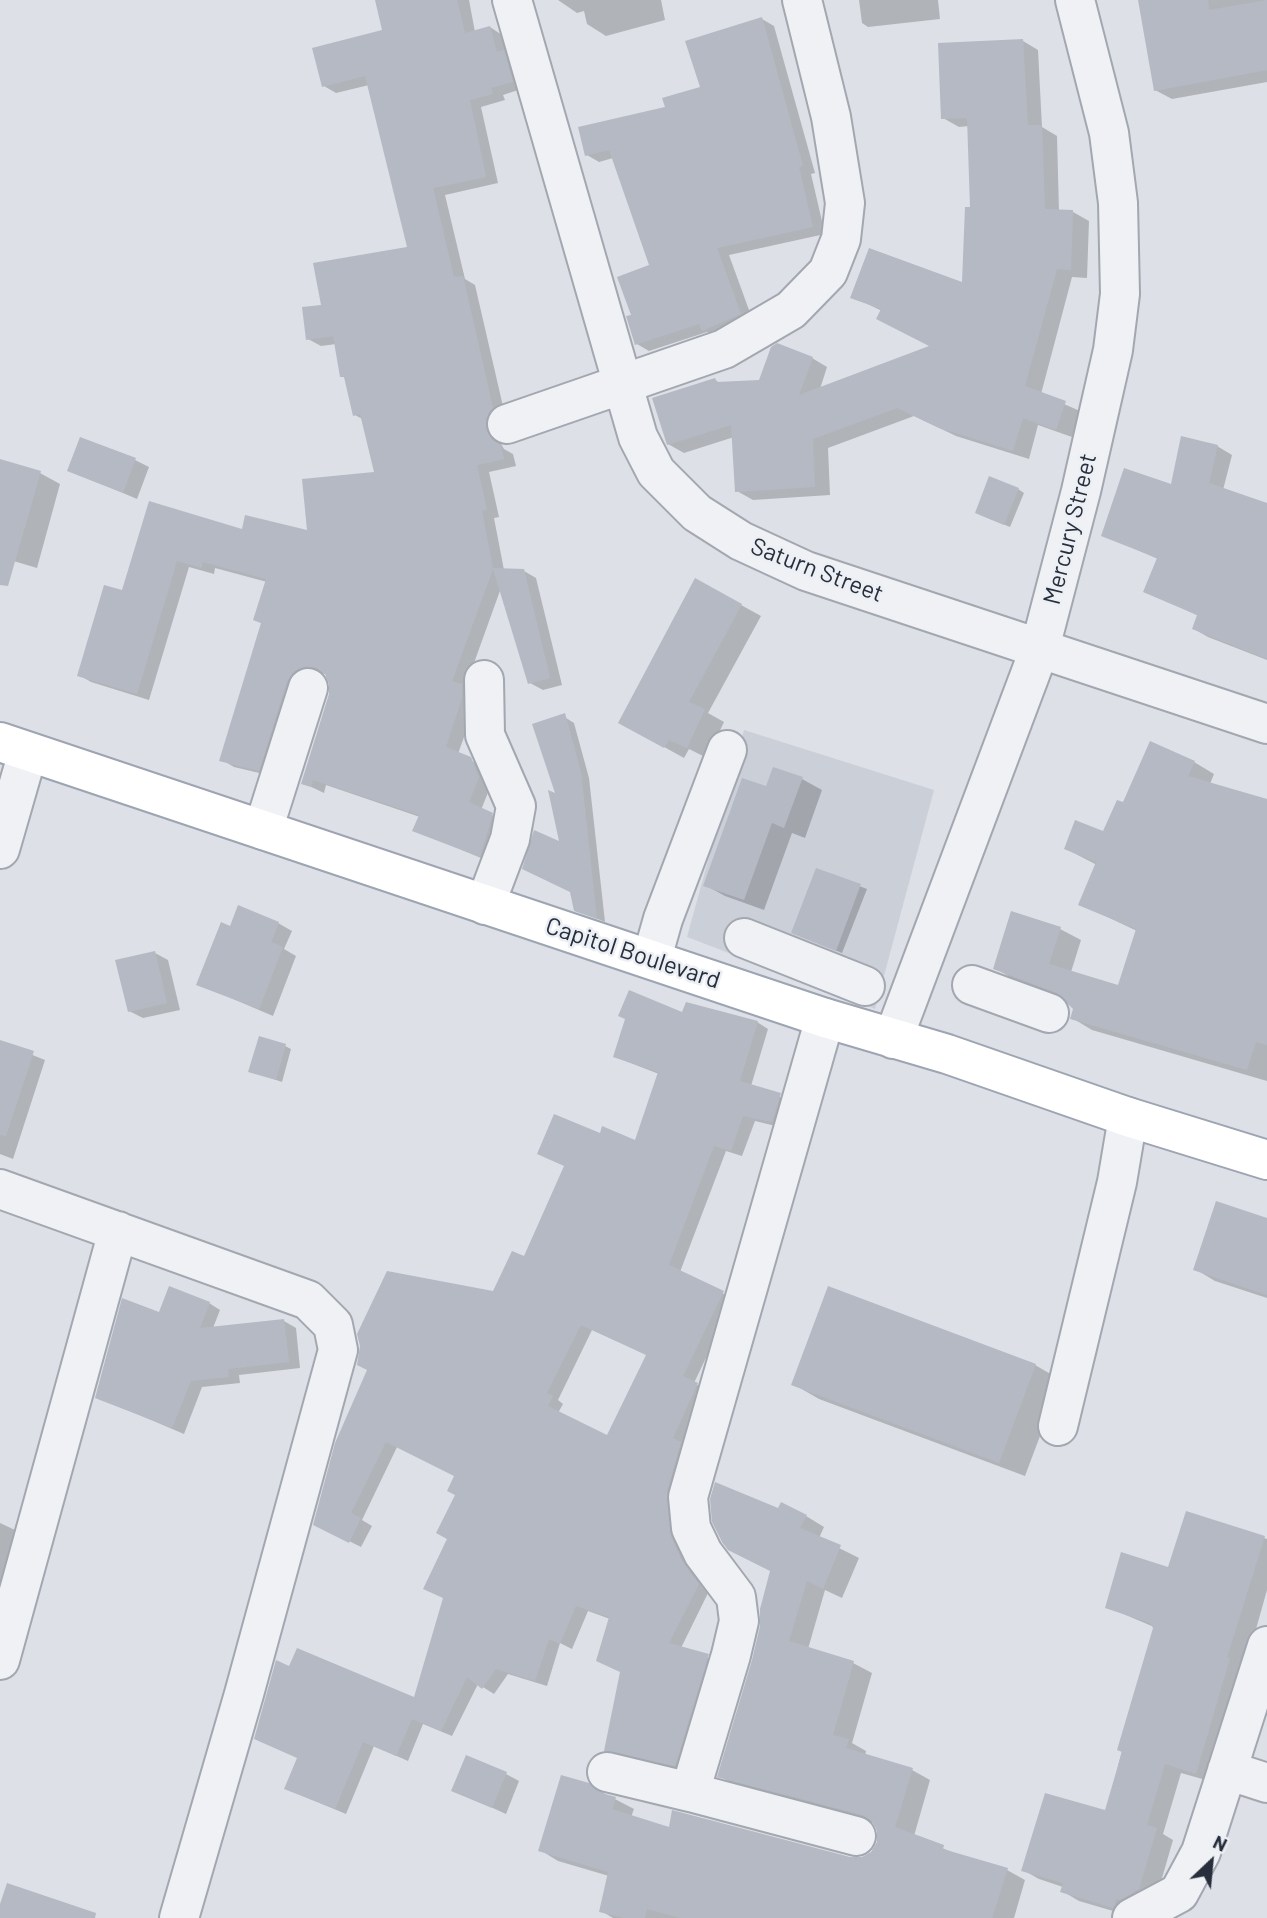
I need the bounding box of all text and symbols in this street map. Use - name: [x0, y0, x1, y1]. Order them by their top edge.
- street label: Mercury Street: [1037, 450, 1103, 608]
- street label: Saturn Street: [747, 532, 887, 608]
- street label: Capitol Boulevard: [542, 911, 724, 995]
- north arrow: [1176, 1827, 1246, 1897]
- text: N: [1210, 1830, 1231, 1856]

